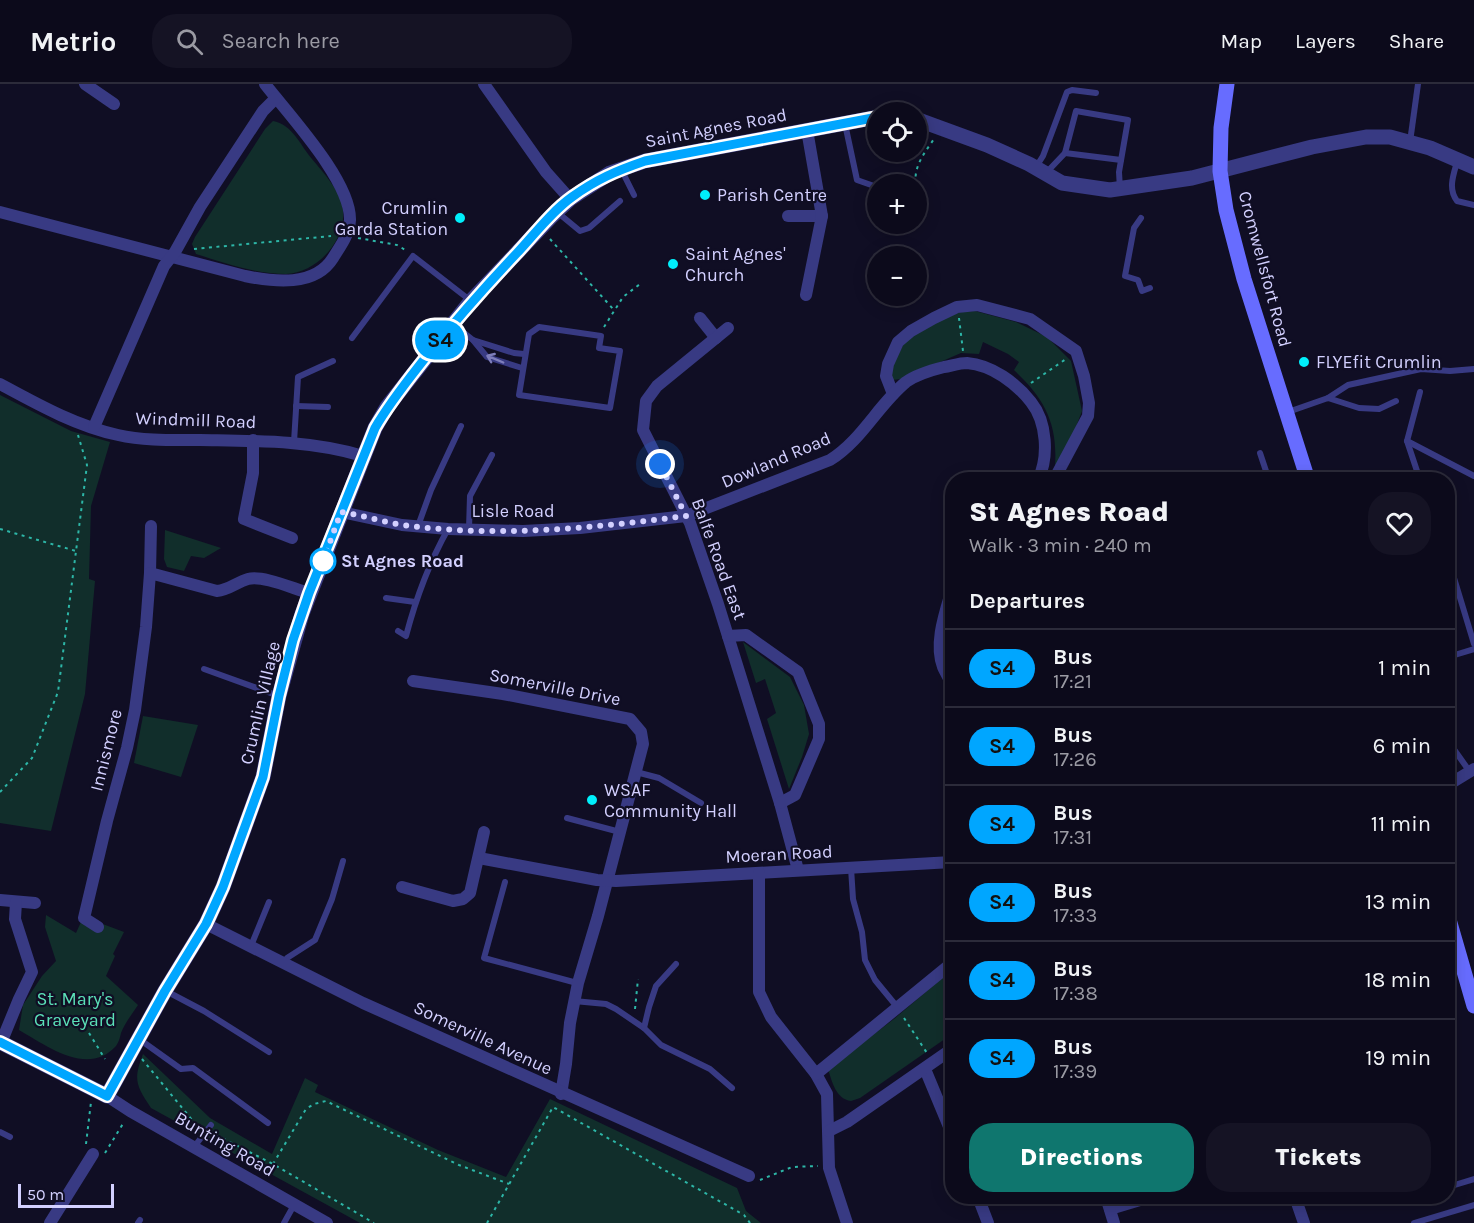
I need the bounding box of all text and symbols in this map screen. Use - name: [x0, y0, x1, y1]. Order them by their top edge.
- search box: [152, 14, 572, 68]
- text: Metrio: [30, 25, 116, 58]
- icon: search: [173, 25, 206, 58]
- text: Search here: [221, 28, 340, 54]
- text: Map: [1220, 29, 1262, 53]
- text: Layers: [1295, 29, 1356, 53]
- text: Share: [1389, 29, 1444, 53]
- map controls: [867, 102, 927, 306]
- button: locate: [867, 102, 927, 162]
- street label: Saint Agnes Road: [643, 103, 789, 153]
- button: +: [867, 174, 927, 234]
- place label: Parish Centre: [717, 184, 827, 206]
- marker: Parish Centre: [698, 188, 712, 202]
- street label: Cromwellsfort Road: [1234, 189, 1296, 349]
- place label: Crumlin Garda Station: [335, 197, 448, 240]
- marker: Crumlin Garda Station: [453, 211, 467, 225]
- place label: Saint Agnes' Church: [685, 243, 786, 286]
- button: −: [867, 246, 927, 306]
- marker: Saint Agnes' Church: [666, 257, 680, 271]
- line badge: S4: [413, 320, 467, 360]
- text: S4: [427, 328, 453, 352]
- place label: FLYEfit Crumlin: [1316, 351, 1442, 373]
- one-way arrow: [486, 353, 504, 364]
- marker: FLYEfit Crumlin: [1297, 355, 1311, 369]
- street label: Windmill Road: [135, 407, 257, 433]
- street label: Dowland Road: [718, 427, 834, 493]
- your location: [645, 449, 675, 479]
- button: heart: [1368, 492, 1431, 555]
- street label: Balfe Road East: [687, 495, 751, 623]
- text: St Agnes Road: [969, 495, 1169, 528]
- street label: Lisle Road: [471, 500, 555, 522]
- text: Walk · 3 min · 240 m: [969, 534, 1152, 557]
- marker: St Agnes Road: [310, 548, 336, 574]
- place label: St Agnes Road: [341, 550, 464, 572]
- text: Departures: [969, 588, 1085, 614]
- street label: Crumlin Village: [235, 639, 285, 767]
- text: Bus: [1053, 644, 1093, 670]
- text: 1 min: [1378, 655, 1431, 681]
- text: S4: [989, 656, 1015, 680]
- street label: Somerville Drive: [487, 663, 623, 711]
- text: 17:21: [1053, 670, 1092, 693]
- street label: Innismore: [85, 707, 127, 793]
- text: Bus: [1053, 722, 1093, 748]
- text: 6 min: [1373, 733, 1431, 759]
- text: S4: [989, 734, 1015, 758]
- text: 17:26: [1053, 748, 1097, 771]
- place label: WSAF Community Hall: [604, 779, 737, 822]
- marker: WSAF Community Hall: [585, 793, 599, 807]
- text: Bus: [1053, 800, 1093, 826]
- text: 11 min: [1371, 811, 1431, 837]
- text: S4: [989, 812, 1015, 836]
- text: 17:31: [1053, 826, 1092, 849]
- street label: Moeran Road: [725, 840, 833, 868]
- text: Bus: [1053, 878, 1093, 904]
- text: 13 min: [1365, 889, 1431, 915]
- text: S4: [989, 890, 1015, 914]
- text: 17:33: [1053, 904, 1097, 927]
- text: Bus: [1053, 956, 1093, 982]
- text: 18 min: [1365, 967, 1431, 993]
- text: S4: [989, 968, 1015, 992]
- text: 17:38: [1053, 982, 1098, 1005]
- park label: St. Mary's Graveyard: [34, 988, 116, 1031]
- street label: Somerville Avenue: [410, 996, 556, 1080]
- text: Bus: [1053, 1034, 1093, 1060]
- text: 19 min: [1365, 1045, 1431, 1071]
- text: S4: [989, 1046, 1015, 1070]
- text: 17:39: [1053, 1060, 1097, 1083]
- street label: Bunting Road: [171, 1107, 279, 1181]
- button: Directions: [969, 1123, 1194, 1192]
- button: Tickets: [1206, 1123, 1431, 1192]
- scale bar: [18, 1181, 114, 1208]
- text: 50 m: [27, 1185, 64, 1204]

